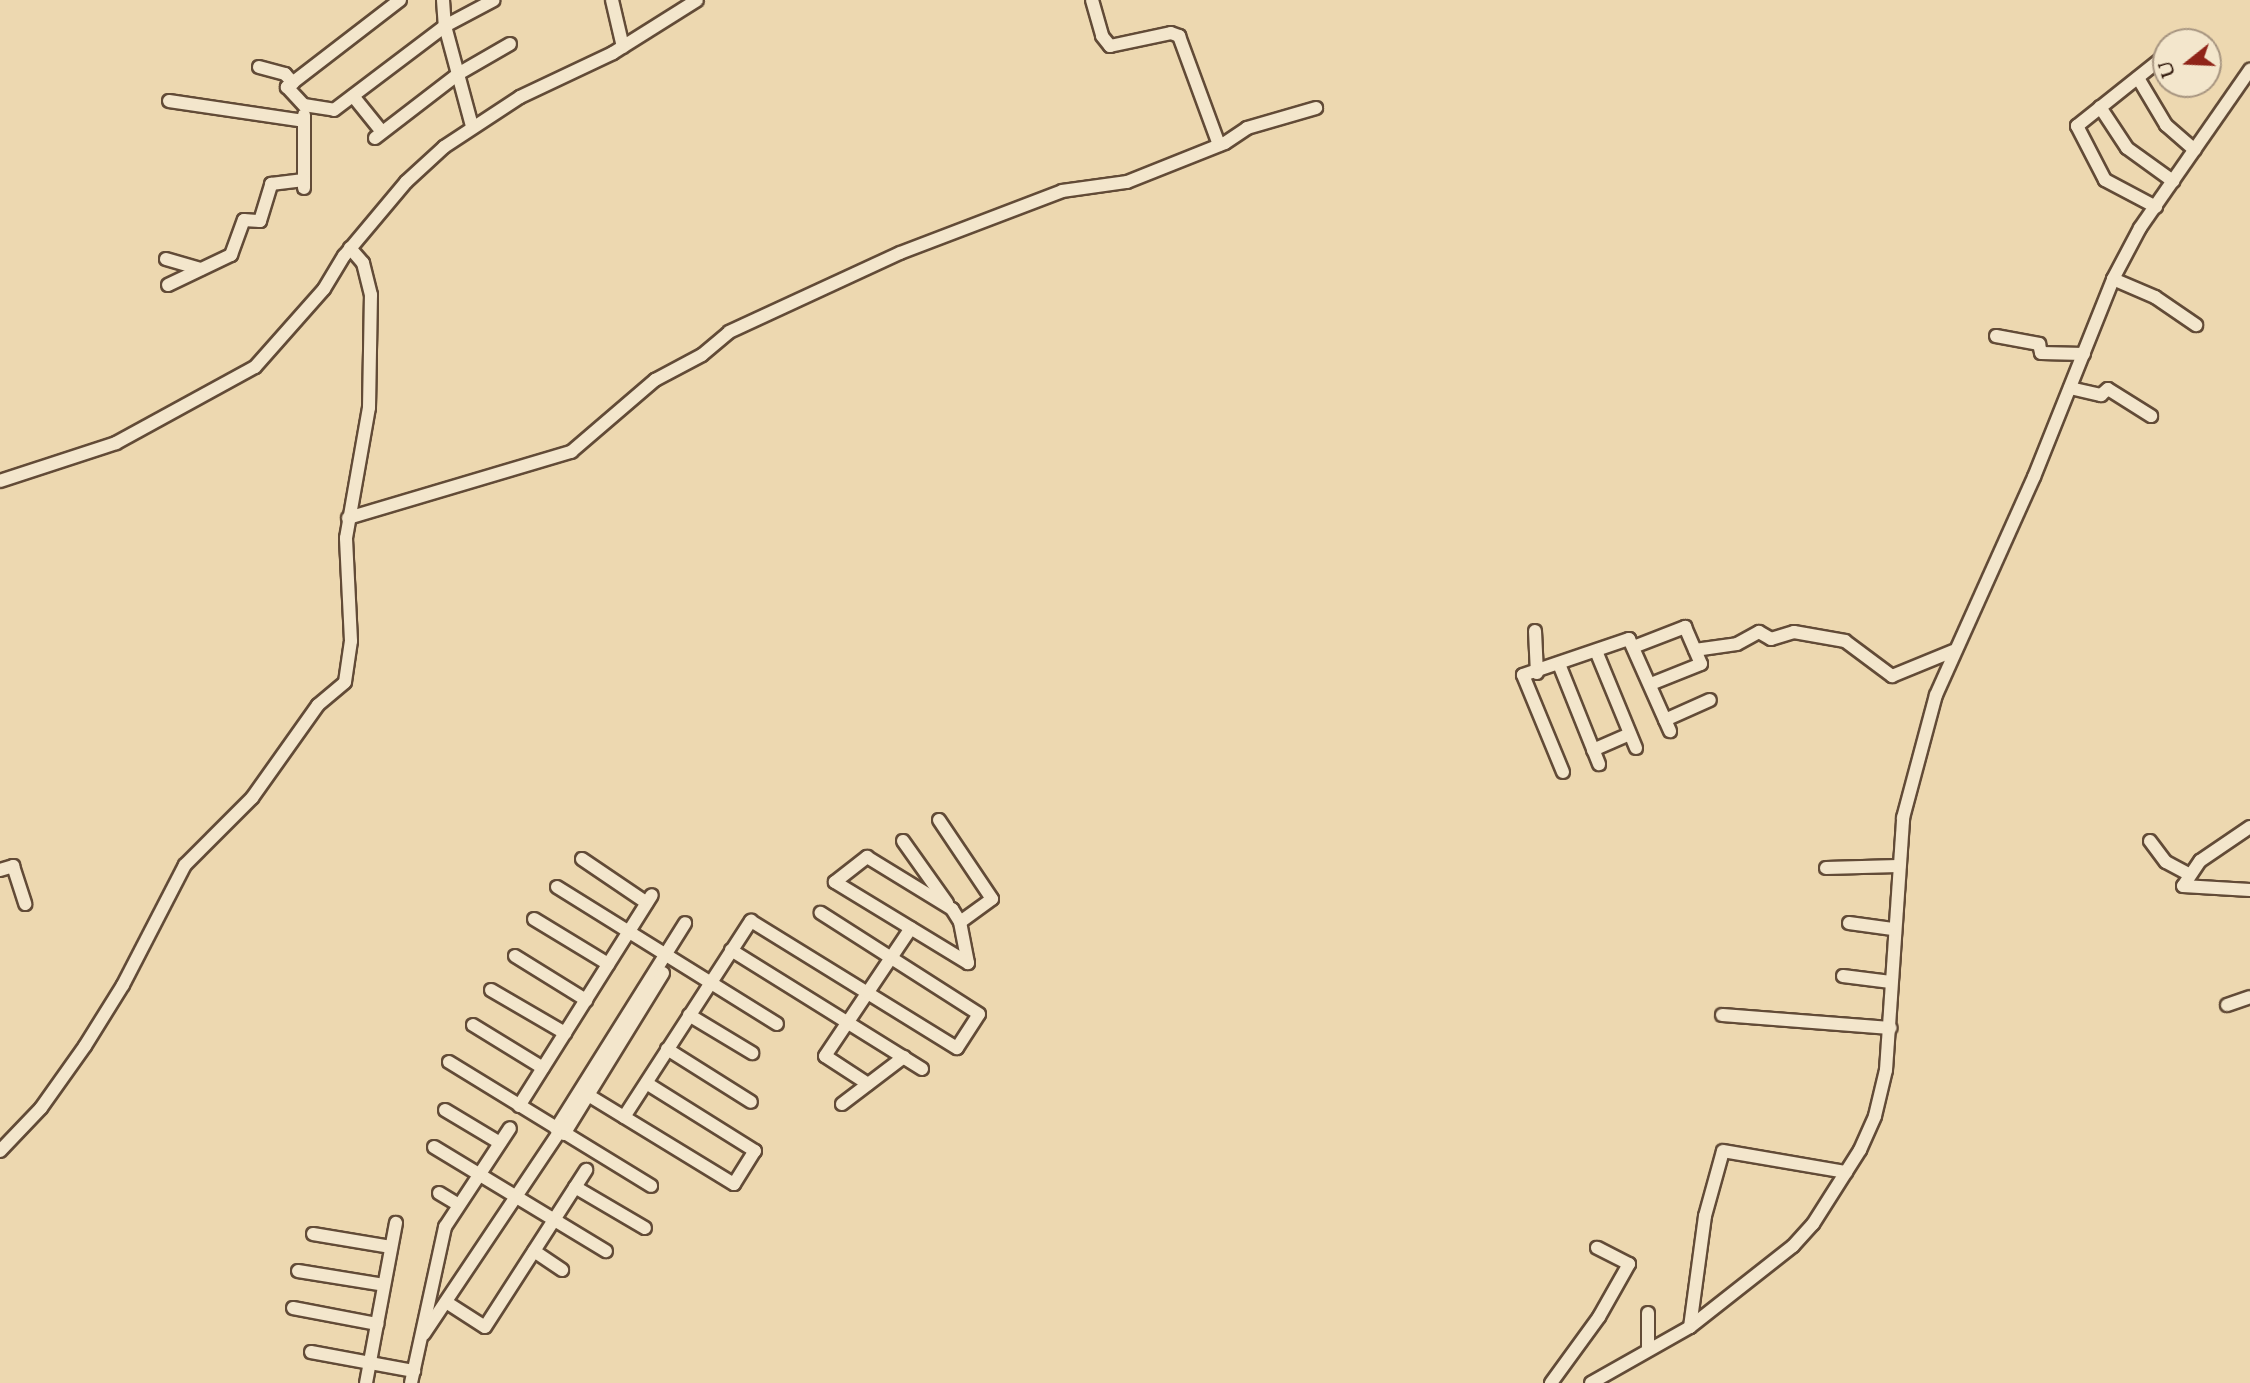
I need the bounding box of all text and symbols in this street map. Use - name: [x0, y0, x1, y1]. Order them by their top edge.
- north arrow: [2152, 28, 2222, 98]
- text: U: [2153, 57, 2184, 81]

